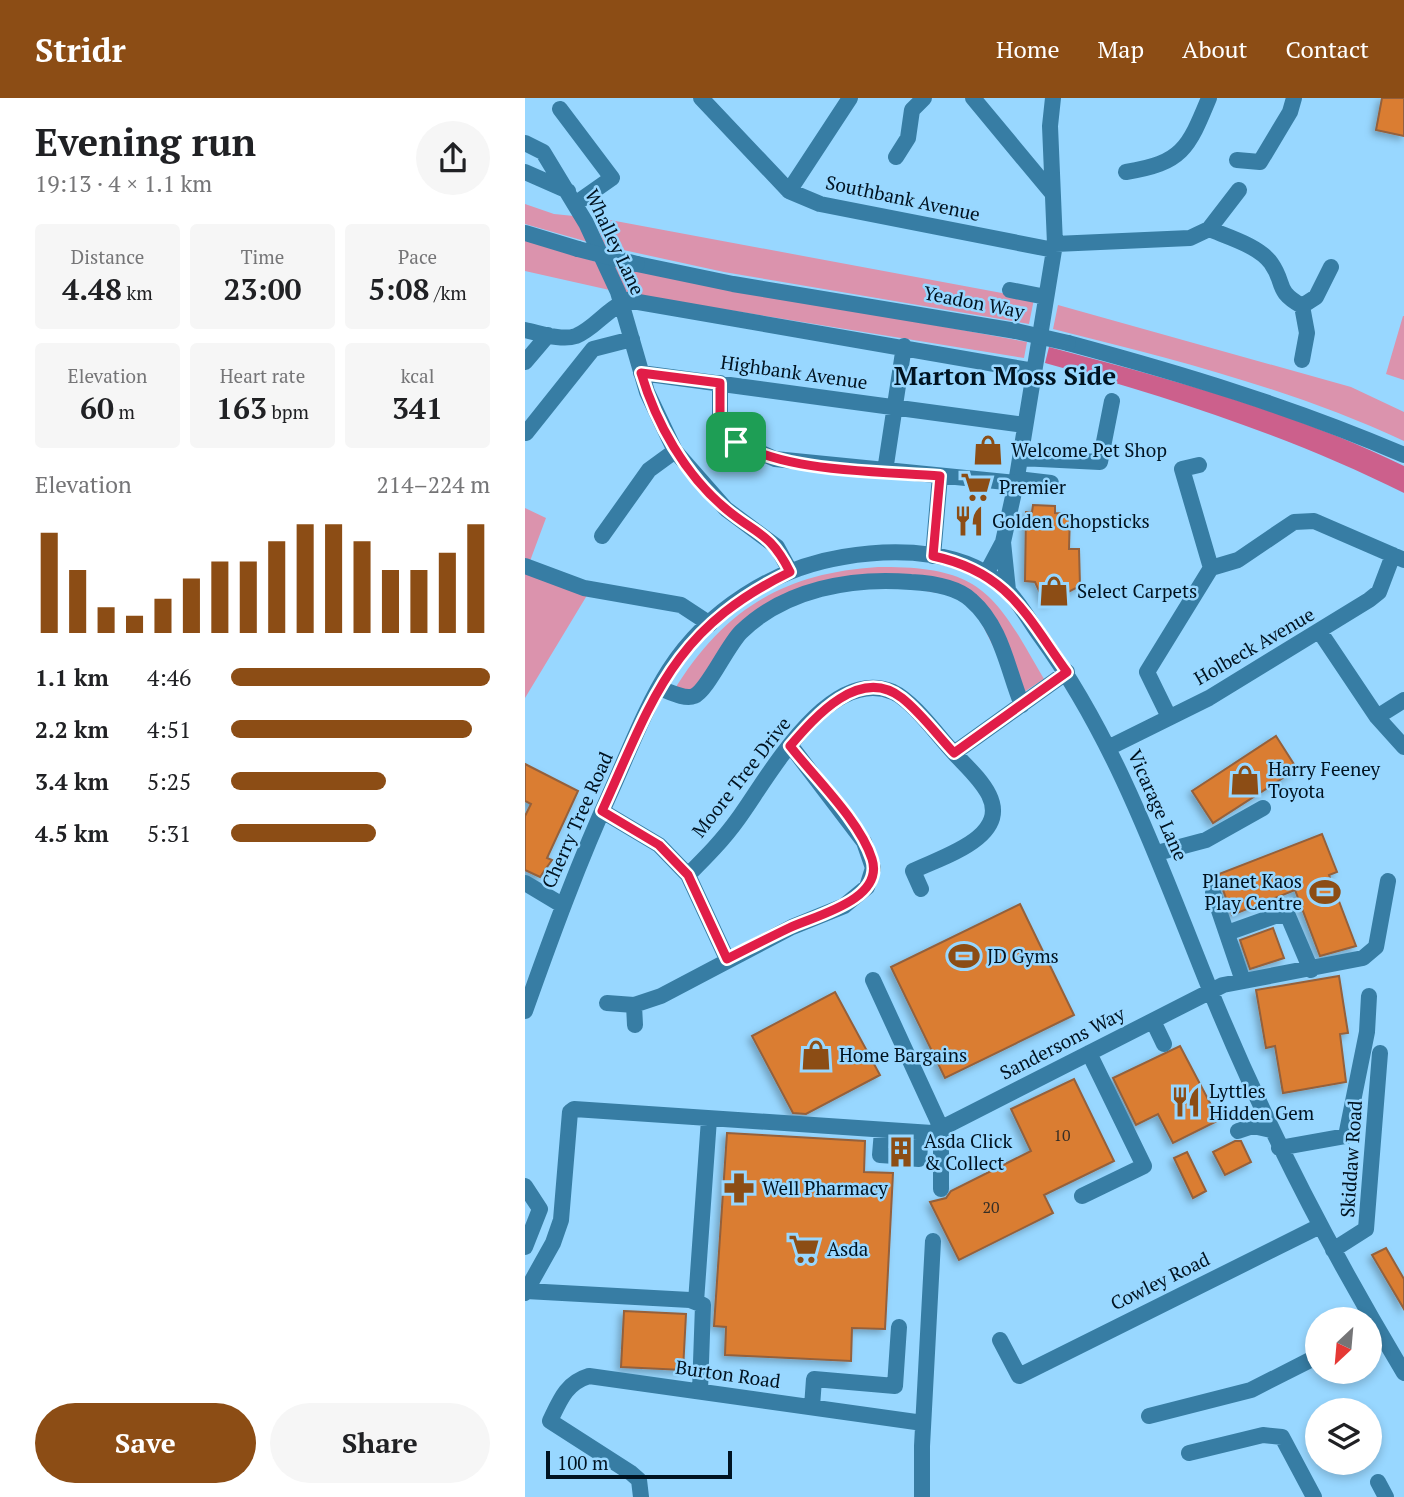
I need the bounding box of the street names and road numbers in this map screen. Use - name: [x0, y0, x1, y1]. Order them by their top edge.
- street label: Southbank Avenue: [824, 169, 983, 226]
- street label: Whalley Lane: [580, 185, 651, 299]
- street label: Yeadon Way: [921, 279, 1027, 324]
- street label: Highbank Avenue: [719, 349, 869, 394]
- street label: Holbeck Avenue: [1189, 601, 1318, 690]
- street label: Moore Tree Drive: [686, 711, 796, 842]
- street label: Vicarage Lane: [1123, 745, 1194, 864]
- street label: Cherry Tree Road: [535, 747, 618, 892]
- street label: Sandersons Way: [995, 1000, 1129, 1085]
- street label: Skiddaw Road: [1334, 1099, 1367, 1218]
- street label: Cowley Road: [1106, 1246, 1214, 1315]
- street label: Burton Road: [674, 1354, 783, 1393]

